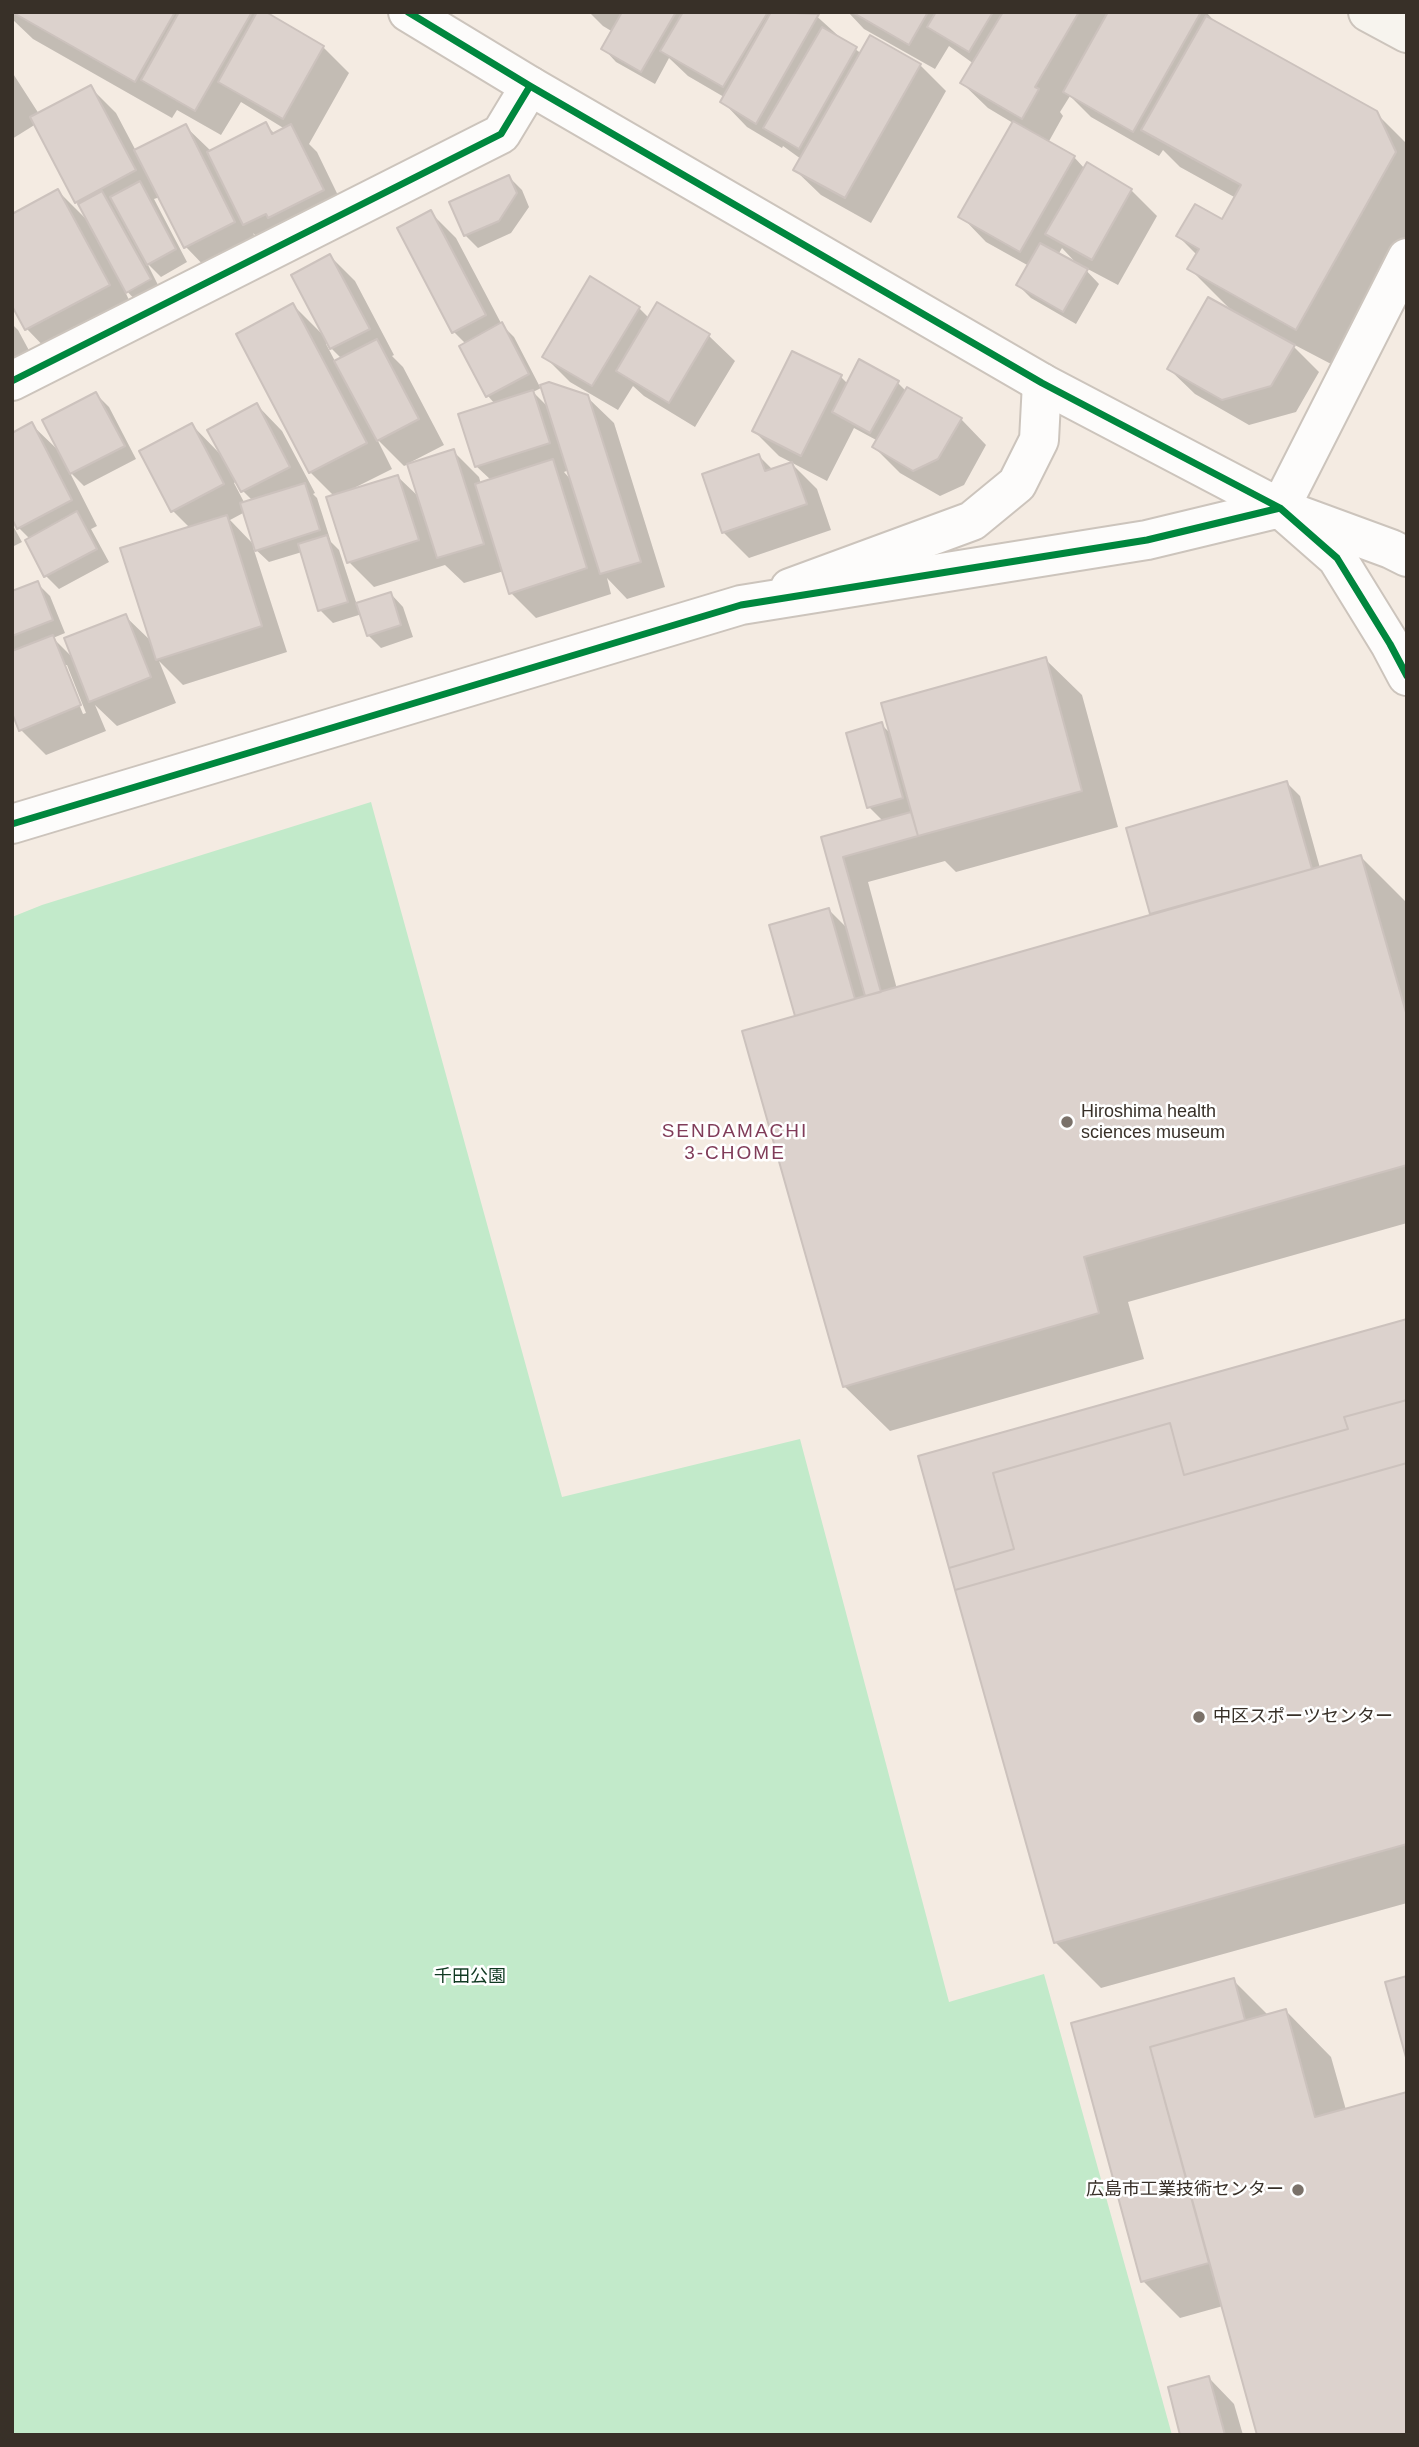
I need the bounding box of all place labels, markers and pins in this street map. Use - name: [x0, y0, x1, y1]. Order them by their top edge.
- place label: Hiroshima health sciences museum: [1081, 1101, 1225, 1144]
- marker: Hiroshima health sciences museum: [1059, 1114, 1075, 1130]
- place label: 中区スポーツセンター: [1213, 1706, 1393, 1728]
- marker: 中区スポーツセンター: [1191, 1709, 1207, 1725]
- place label: 広島市工業技術センター: [1086, 2179, 1284, 2201]
- marker: 広島市工業技術センター: [1290, 2182, 1306, 2198]

